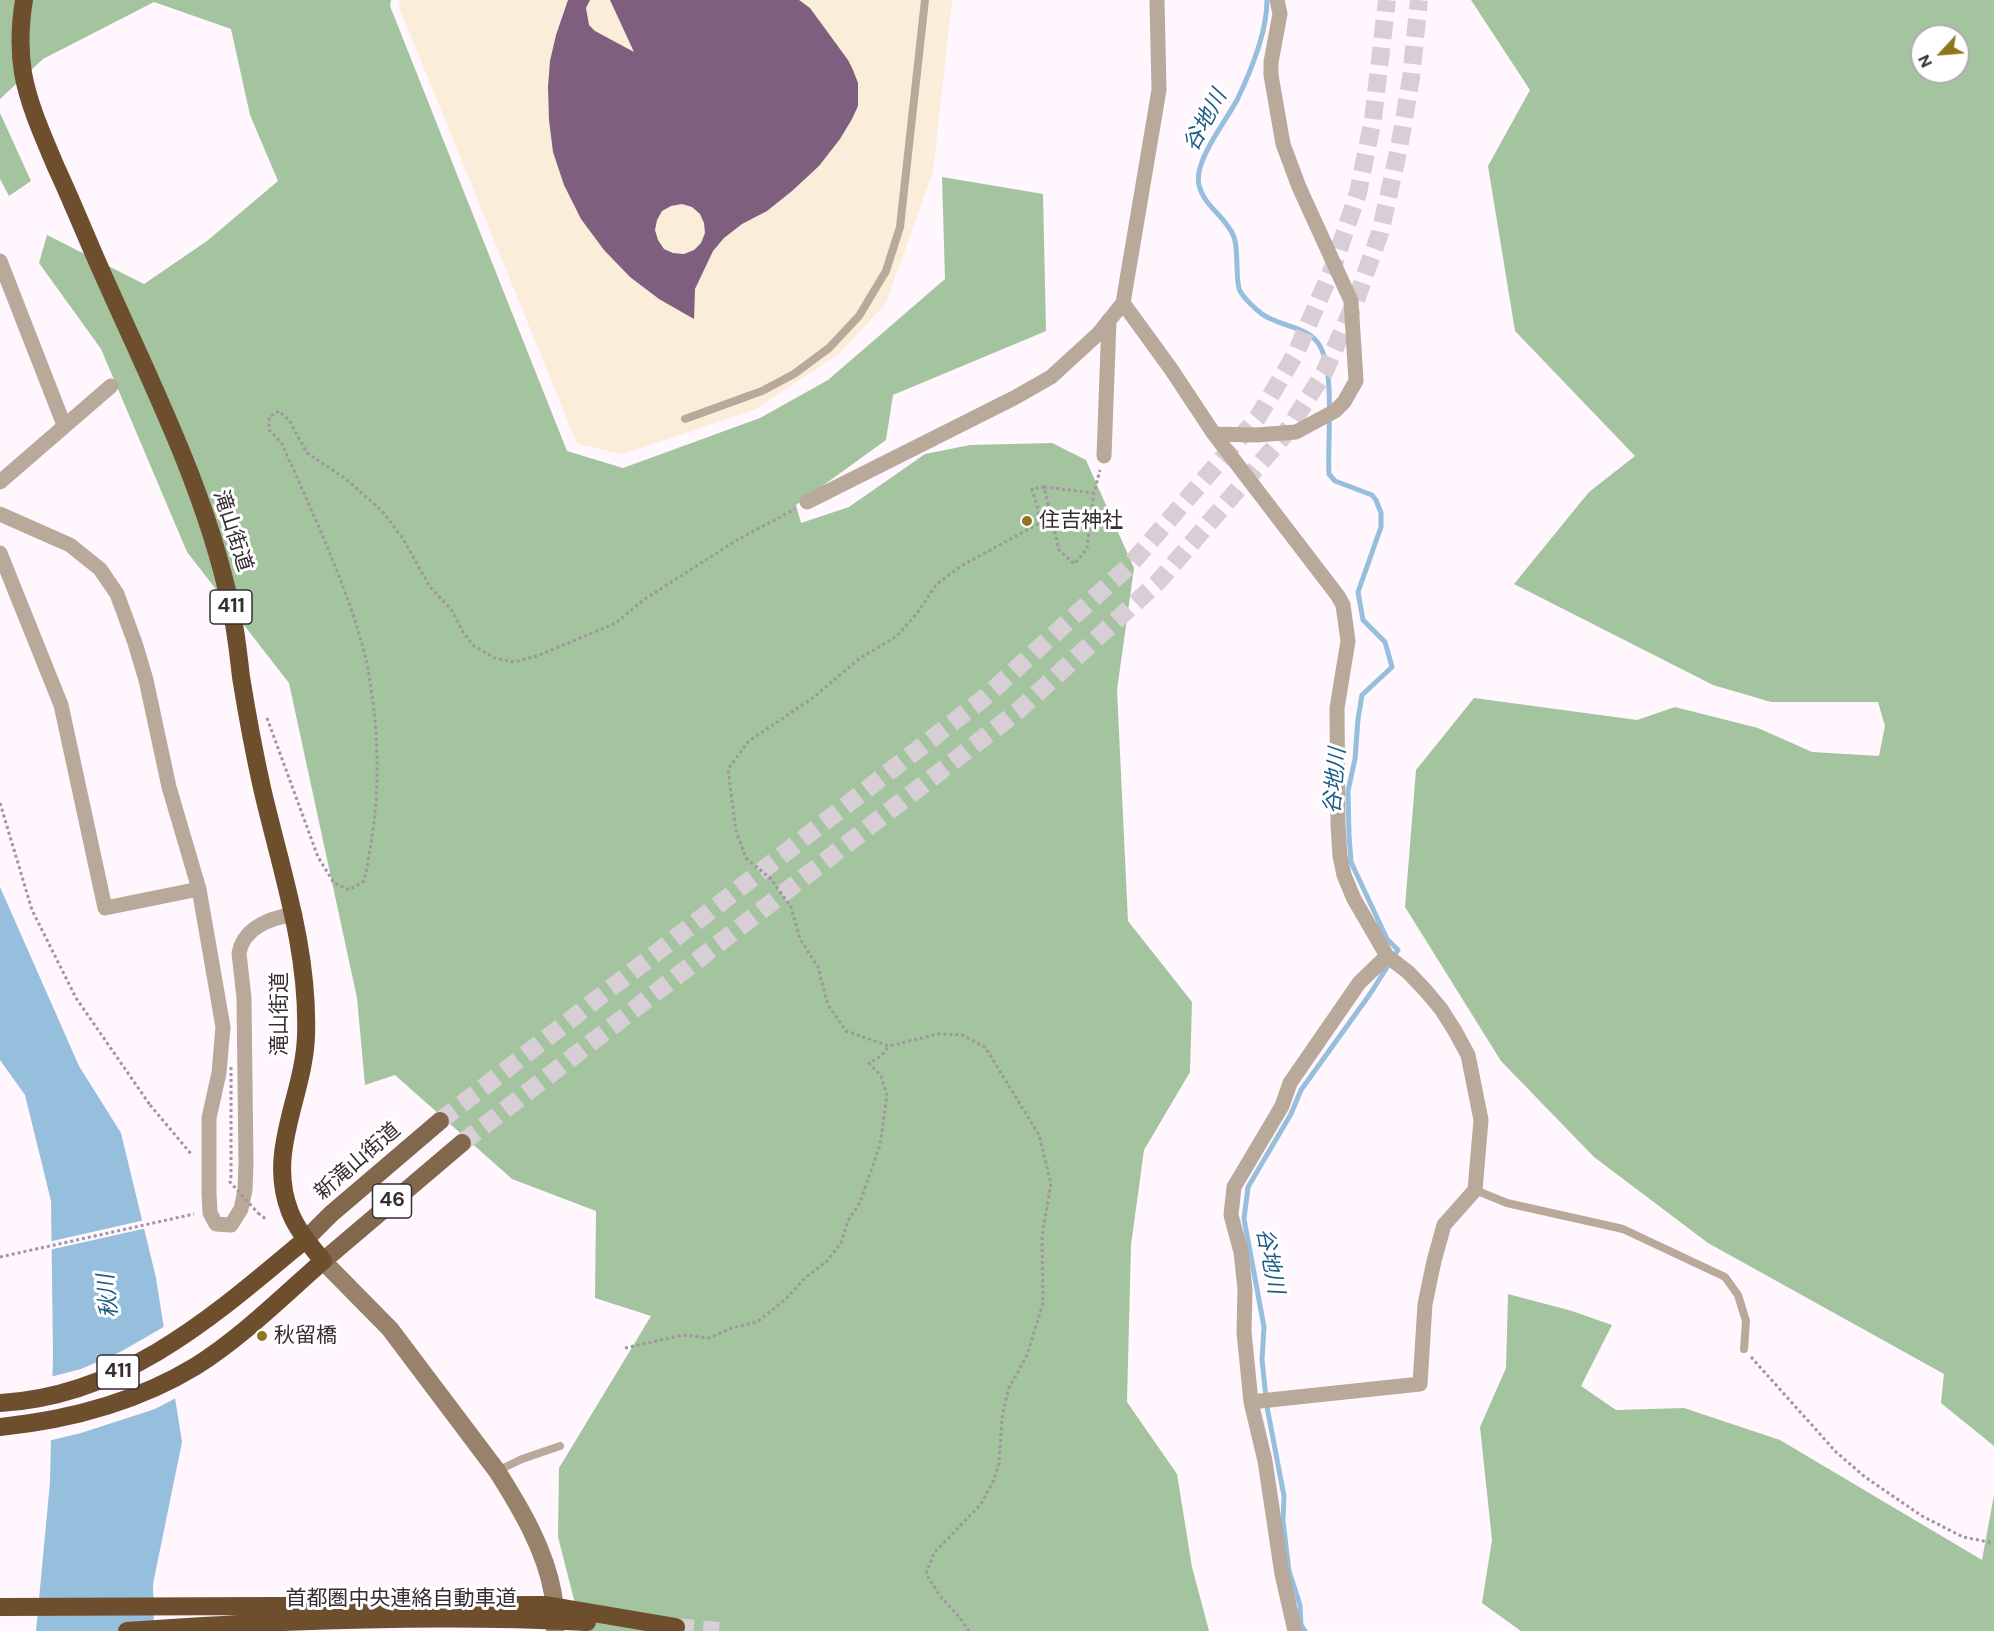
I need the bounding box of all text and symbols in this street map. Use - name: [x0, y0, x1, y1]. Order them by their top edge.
- north arrow: [1910, 24, 1970, 84]
- text: N: [1913, 51, 1937, 71]
- water label: 谷地川: [1179, 86, 1233, 156]
- street label: 滝山街道: [207, 487, 257, 575]
- place label: 住吉神社: [1039, 508, 1123, 534]
- marker: 住吉神社: [1020, 514, 1034, 528]
- road number: 411: [210, 590, 252, 624]
- water label: 谷地川: [1320, 747, 1352, 815]
- street label: 滝山街道: [267, 972, 293, 1056]
- street label: 新滝山街道: [310, 1118, 406, 1206]
- road number: 46: [372, 1184, 412, 1218]
- water label: 谷地川: [1250, 1226, 1288, 1296]
- water label: 秋川: [94, 1273, 124, 1319]
- place label: 秋留橋: [274, 1323, 337, 1349]
- marker: 秋留橋: [255, 1329, 269, 1343]
- road number: 411: [97, 1355, 139, 1389]
- street label: 首都圏中央連絡自動車道: [286, 1586, 516, 1612]

